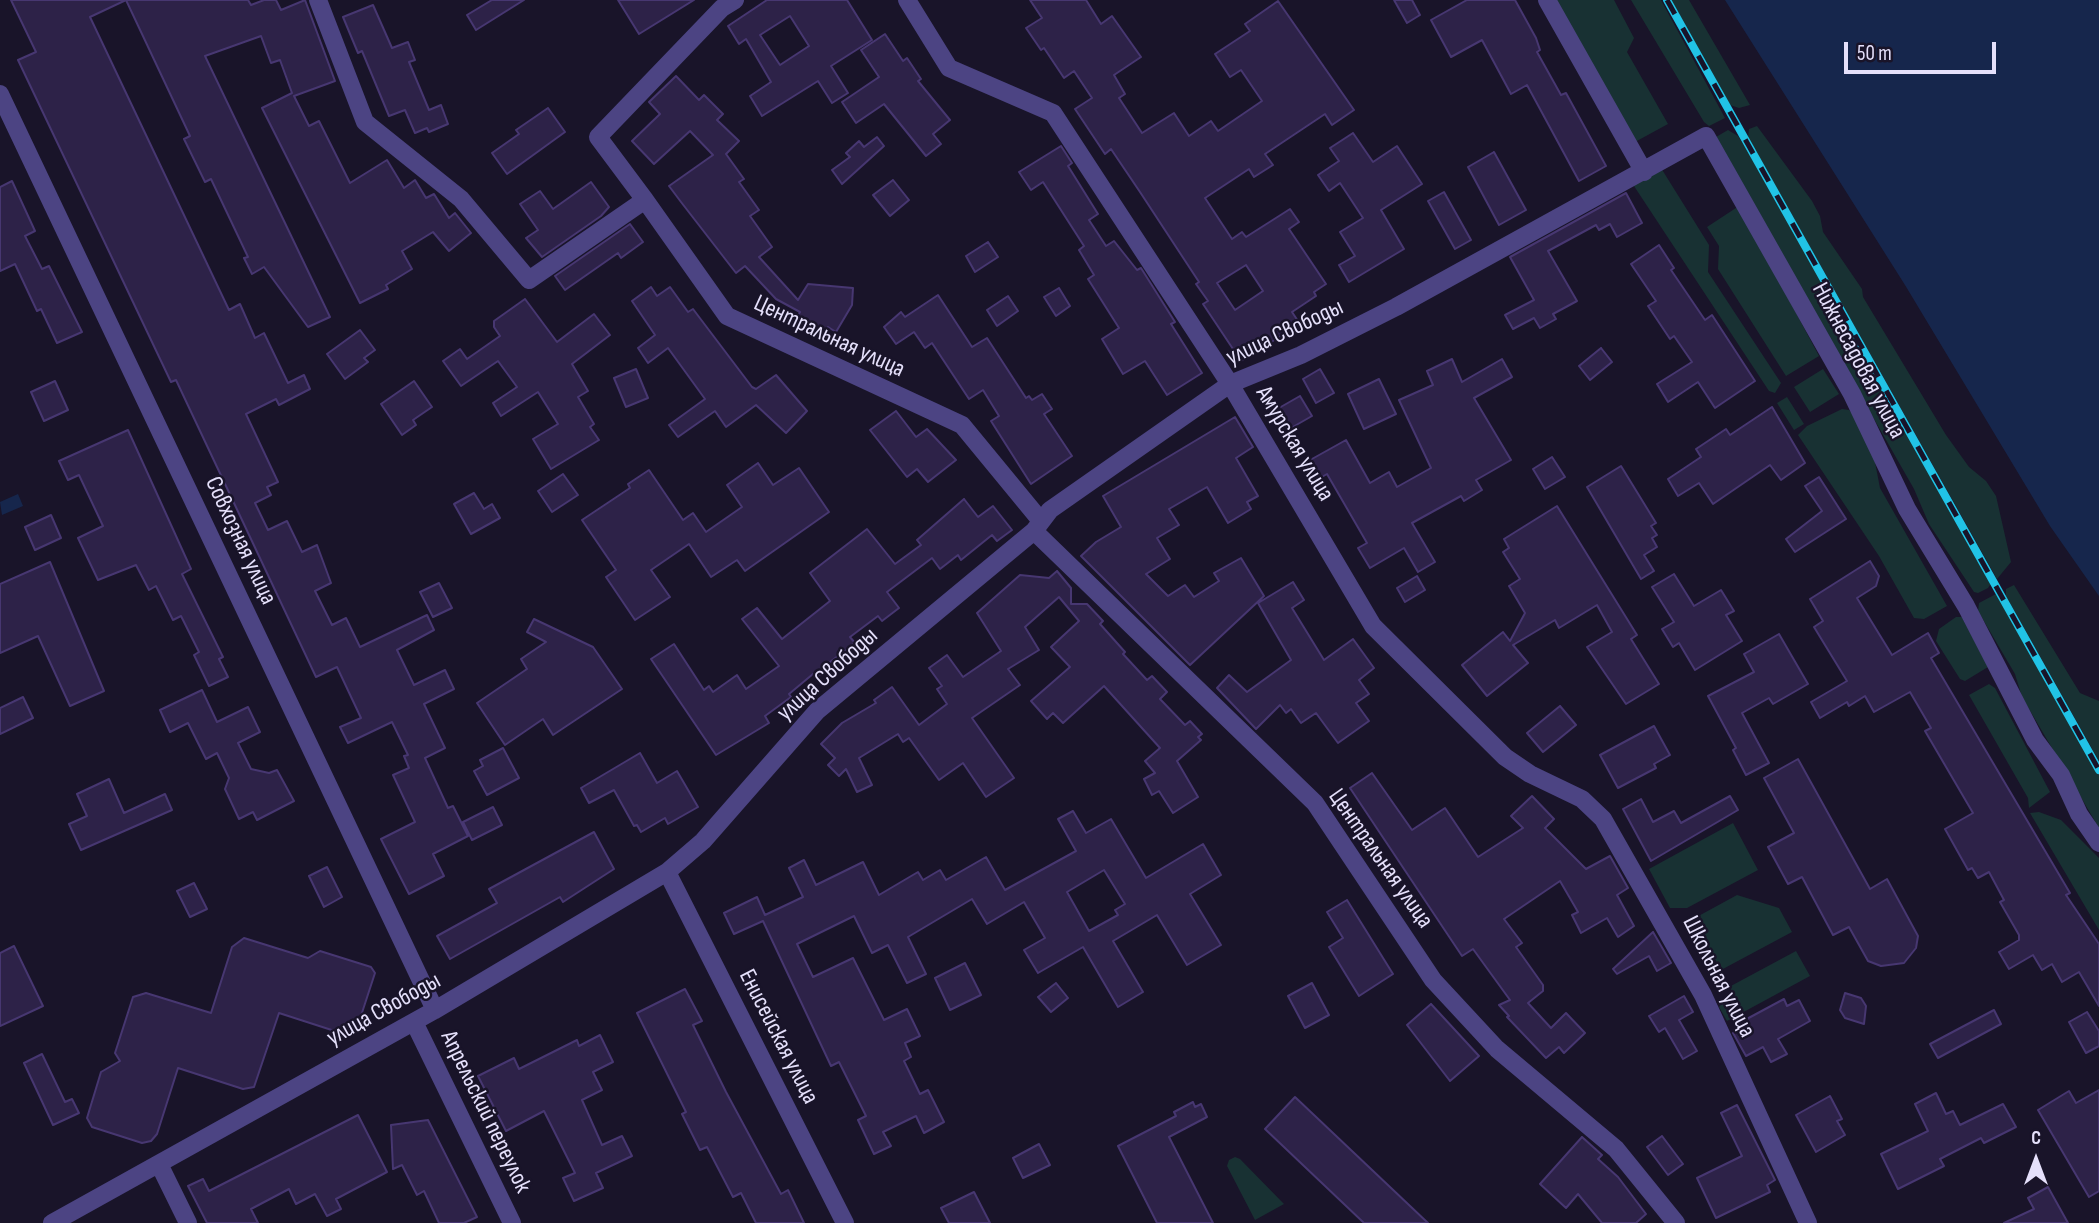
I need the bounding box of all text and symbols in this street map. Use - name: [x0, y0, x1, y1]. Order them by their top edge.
- scale bar: [1847, 28, 1999, 72]
- text: 50 m: [1857, 41, 1892, 66]
- street label: Нижнесадовая улица: [1805, 278, 1911, 444]
- street label: Центральная улица: [749, 289, 909, 385]
- street label: улица Свободы: [1222, 293, 1348, 373]
- street label: Амурская улица: [1248, 381, 1340, 507]
- street label: Совхозная улица: [198, 472, 282, 610]
- street label: улица Свободы: [772, 622, 884, 728]
- street label: Центральная улица: [1321, 784, 1439, 934]
- street label: Школьная улица: [1675, 912, 1761, 1042]
- street label: Енисейская улица: [732, 965, 824, 1109]
- street label: улица Свободы: [322, 967, 446, 1053]
- street label: Апрельский переулок: [433, 1026, 537, 1198]
- north arrow: [2001, 1125, 2071, 1195]
- text: С: [2031, 1127, 2041, 1150]

